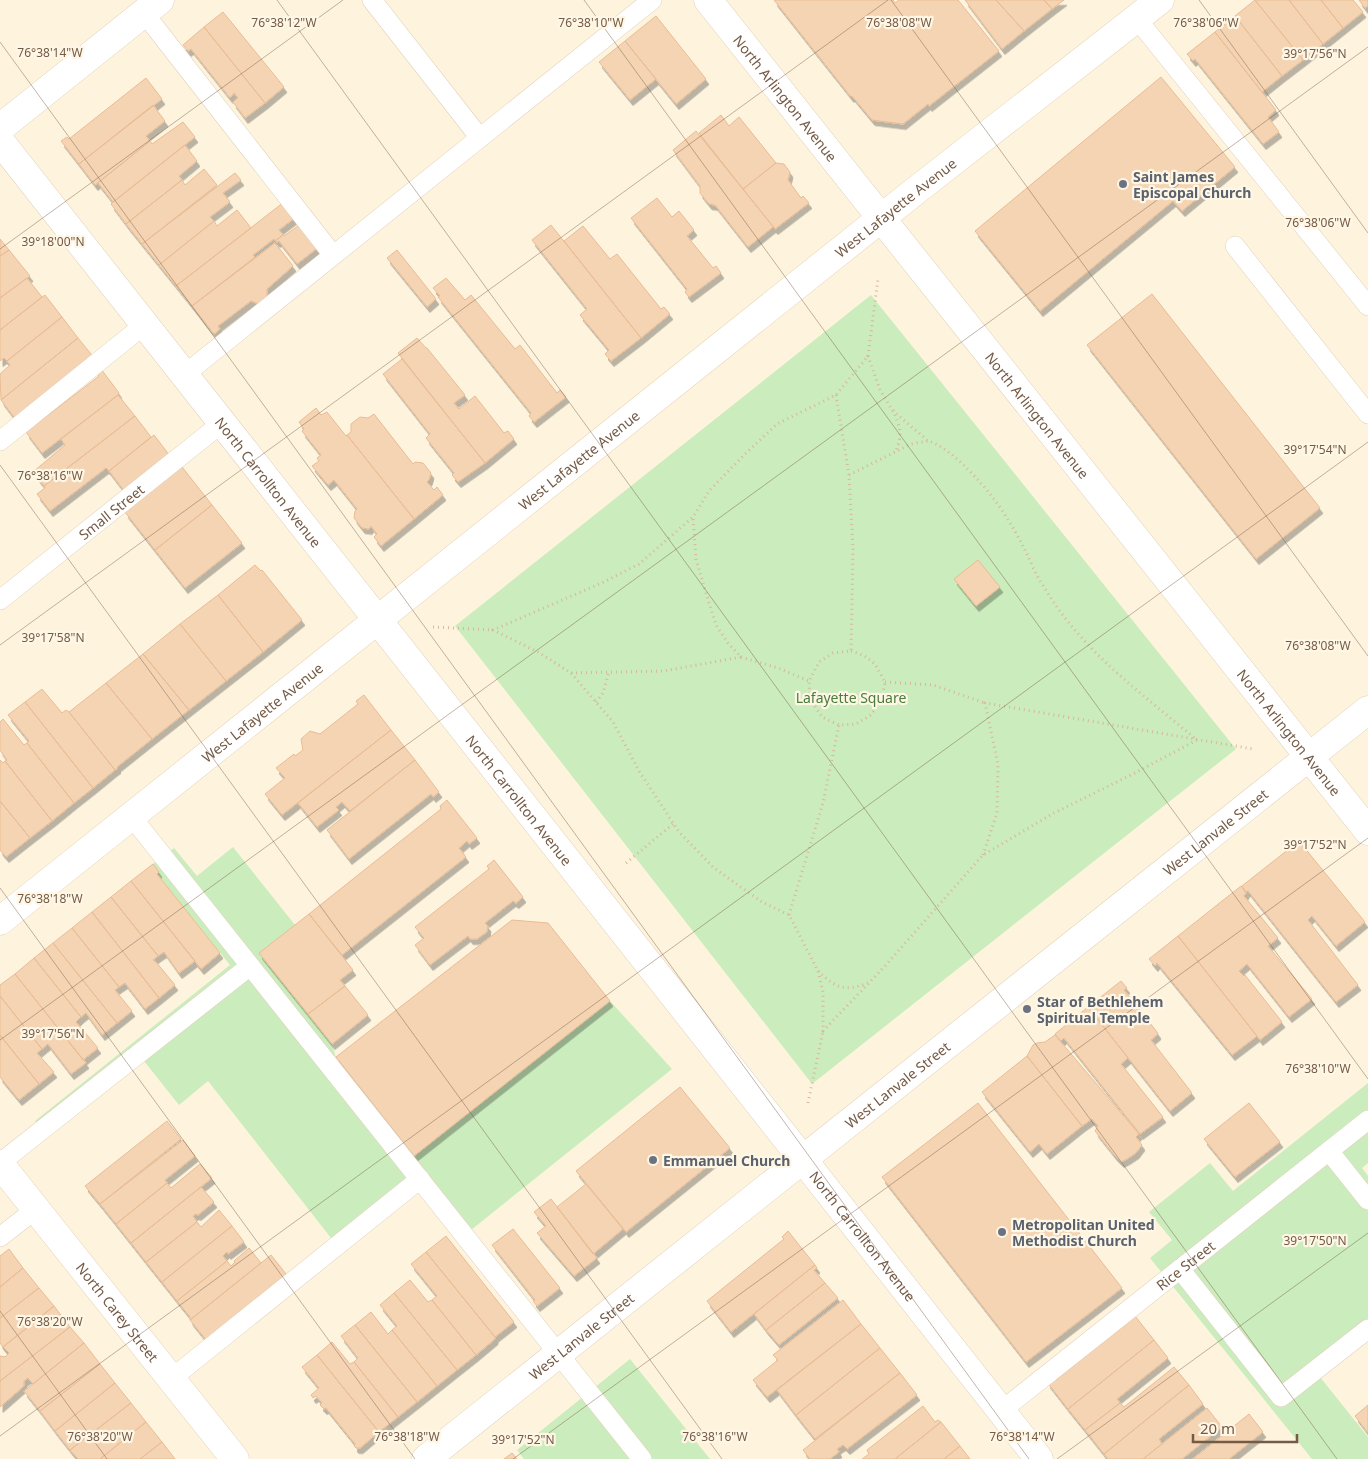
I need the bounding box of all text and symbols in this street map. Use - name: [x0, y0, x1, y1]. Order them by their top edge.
- text: 76°38'12"W: [251, 14, 317, 31]
- text: 76°38'10"W: [558, 14, 624, 31]
- text: 76°38'08"W: [866, 14, 932, 31]
- text: 76°38'06"W: [1173, 14, 1239, 31]
- street label: North Arlington Avenue: [730, 31, 842, 165]
- text: 76°38'14"W: [17, 44, 83, 61]
- text: 39°17'56"N: [1283, 45, 1347, 62]
- street label: West Lafayette Avenue: [831, 153, 960, 261]
- place label: Saint James Episcopal Church: [1133, 167, 1251, 202]
- marker: Saint James Episcopal Church: [1117, 178, 1129, 190]
- text: 76°38'06"W: [1285, 214, 1351, 231]
- text: 39°18'00"N: [21, 233, 85, 250]
- street label: North Arlington Avenue: [981, 348, 1094, 482]
- street label: West Lafayette Avenue: [514, 405, 643, 514]
- street label: North Carrollton Avenue: [211, 413, 326, 551]
- text: 39°17'54"N: [1283, 441, 1347, 458]
- text: 76°38'16"W: [17, 467, 83, 484]
- street label: Small Street: [74, 480, 148, 543]
- text: 39°17'58"N: [21, 629, 85, 646]
- text: 76°38'08"W: [1285, 637, 1351, 654]
- street label: West Lafayette Avenue: [197, 658, 326, 766]
- street label: North Arlington Avenue: [1233, 665, 1346, 799]
- park label: Lafayette Square: [796, 688, 906, 707]
- street label: North Carrollton Avenue: [462, 731, 577, 869]
- street label: West Lanvale Street: [1159, 784, 1271, 879]
- text: 39°17'52"N: [1283, 836, 1347, 853]
- text: 76°38'18"W: [17, 890, 83, 907]
- place label: Star of Bethlehem Spiritual Temple: [1037, 992, 1163, 1027]
- marker: Star of Bethlehem Spiritual Temple: [1021, 1003, 1033, 1015]
- text: 39°17'56"N: [21, 1025, 85, 1042]
- street label: West Lanvale Street: [841, 1037, 954, 1132]
- text: 76°38'10"W: [1285, 1060, 1351, 1077]
- place label: Emmanuel Church: [663, 1151, 790, 1170]
- marker: Emmanuel Church: [647, 1154, 659, 1166]
- street label: North Carrollton Avenue: [806, 1167, 920, 1305]
- place label: Metropolitan United Methodist Church: [1012, 1215, 1155, 1250]
- marker: Metropolitan United Methodist Church: [996, 1226, 1008, 1238]
- text: 39°17'50"N: [1283, 1232, 1347, 1249]
- street label: Rice Street: [1152, 1236, 1218, 1294]
- street label: North Carey Street: [72, 1258, 163, 1365]
- street label: West Lanvale Street: [524, 1288, 637, 1383]
- text: 76°38'20"W: [17, 1313, 83, 1330]
- scale bar: [1193, 1412, 1297, 1444]
- text: 20 m: [1200, 1418, 1235, 1438]
- text: 76°38'20"W: [67, 1428, 133, 1445]
- text: 76°38'18"W: [374, 1428, 440, 1445]
- text: 76°38'16"W: [682, 1428, 748, 1445]
- text: 76°38'14"W: [989, 1428, 1055, 1445]
- text: 39°17'52"N: [491, 1431, 555, 1448]

